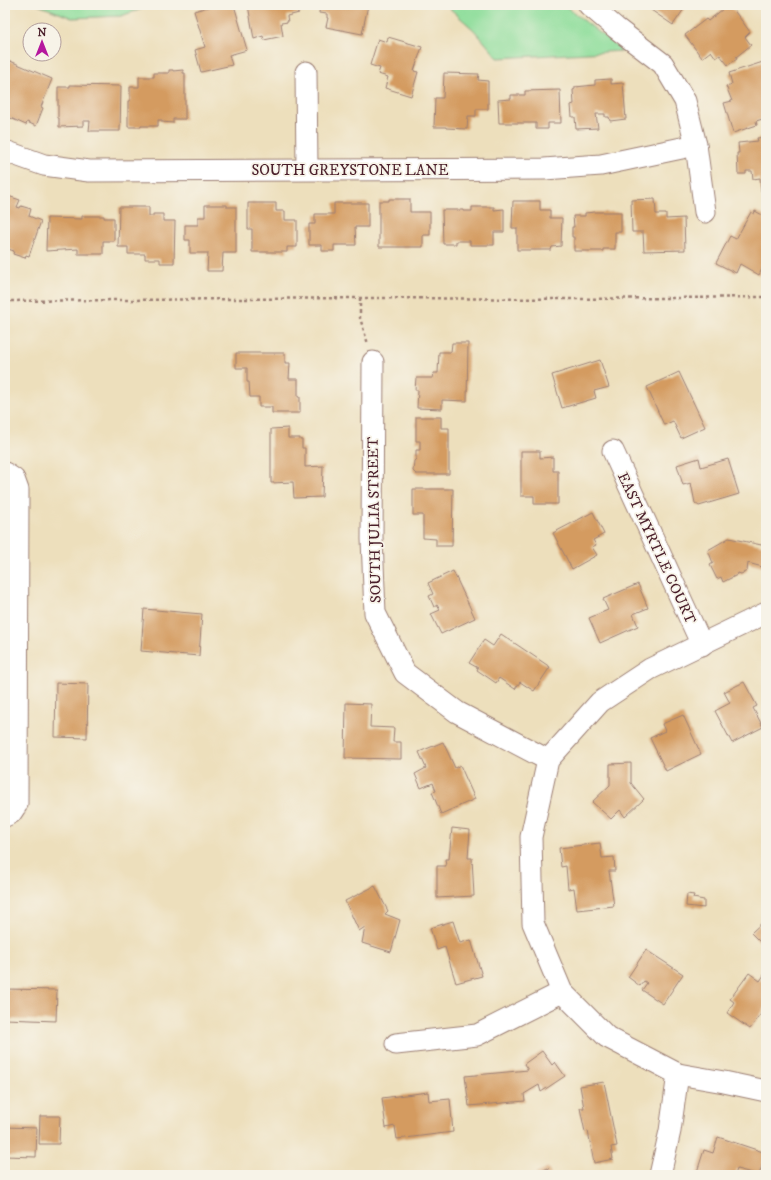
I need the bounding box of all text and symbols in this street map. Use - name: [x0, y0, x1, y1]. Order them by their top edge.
- north arrow: [22, 22, 62, 62]
- text: N: [37, 26, 47, 40]
- street label: SOUTH GREYSTONE LANE: [251, 161, 449, 180]
- street label: SOUTH JULIA STREET: [364, 436, 385, 603]
- street label: EAST MYRTLE COURT: [613, 469, 700, 628]

